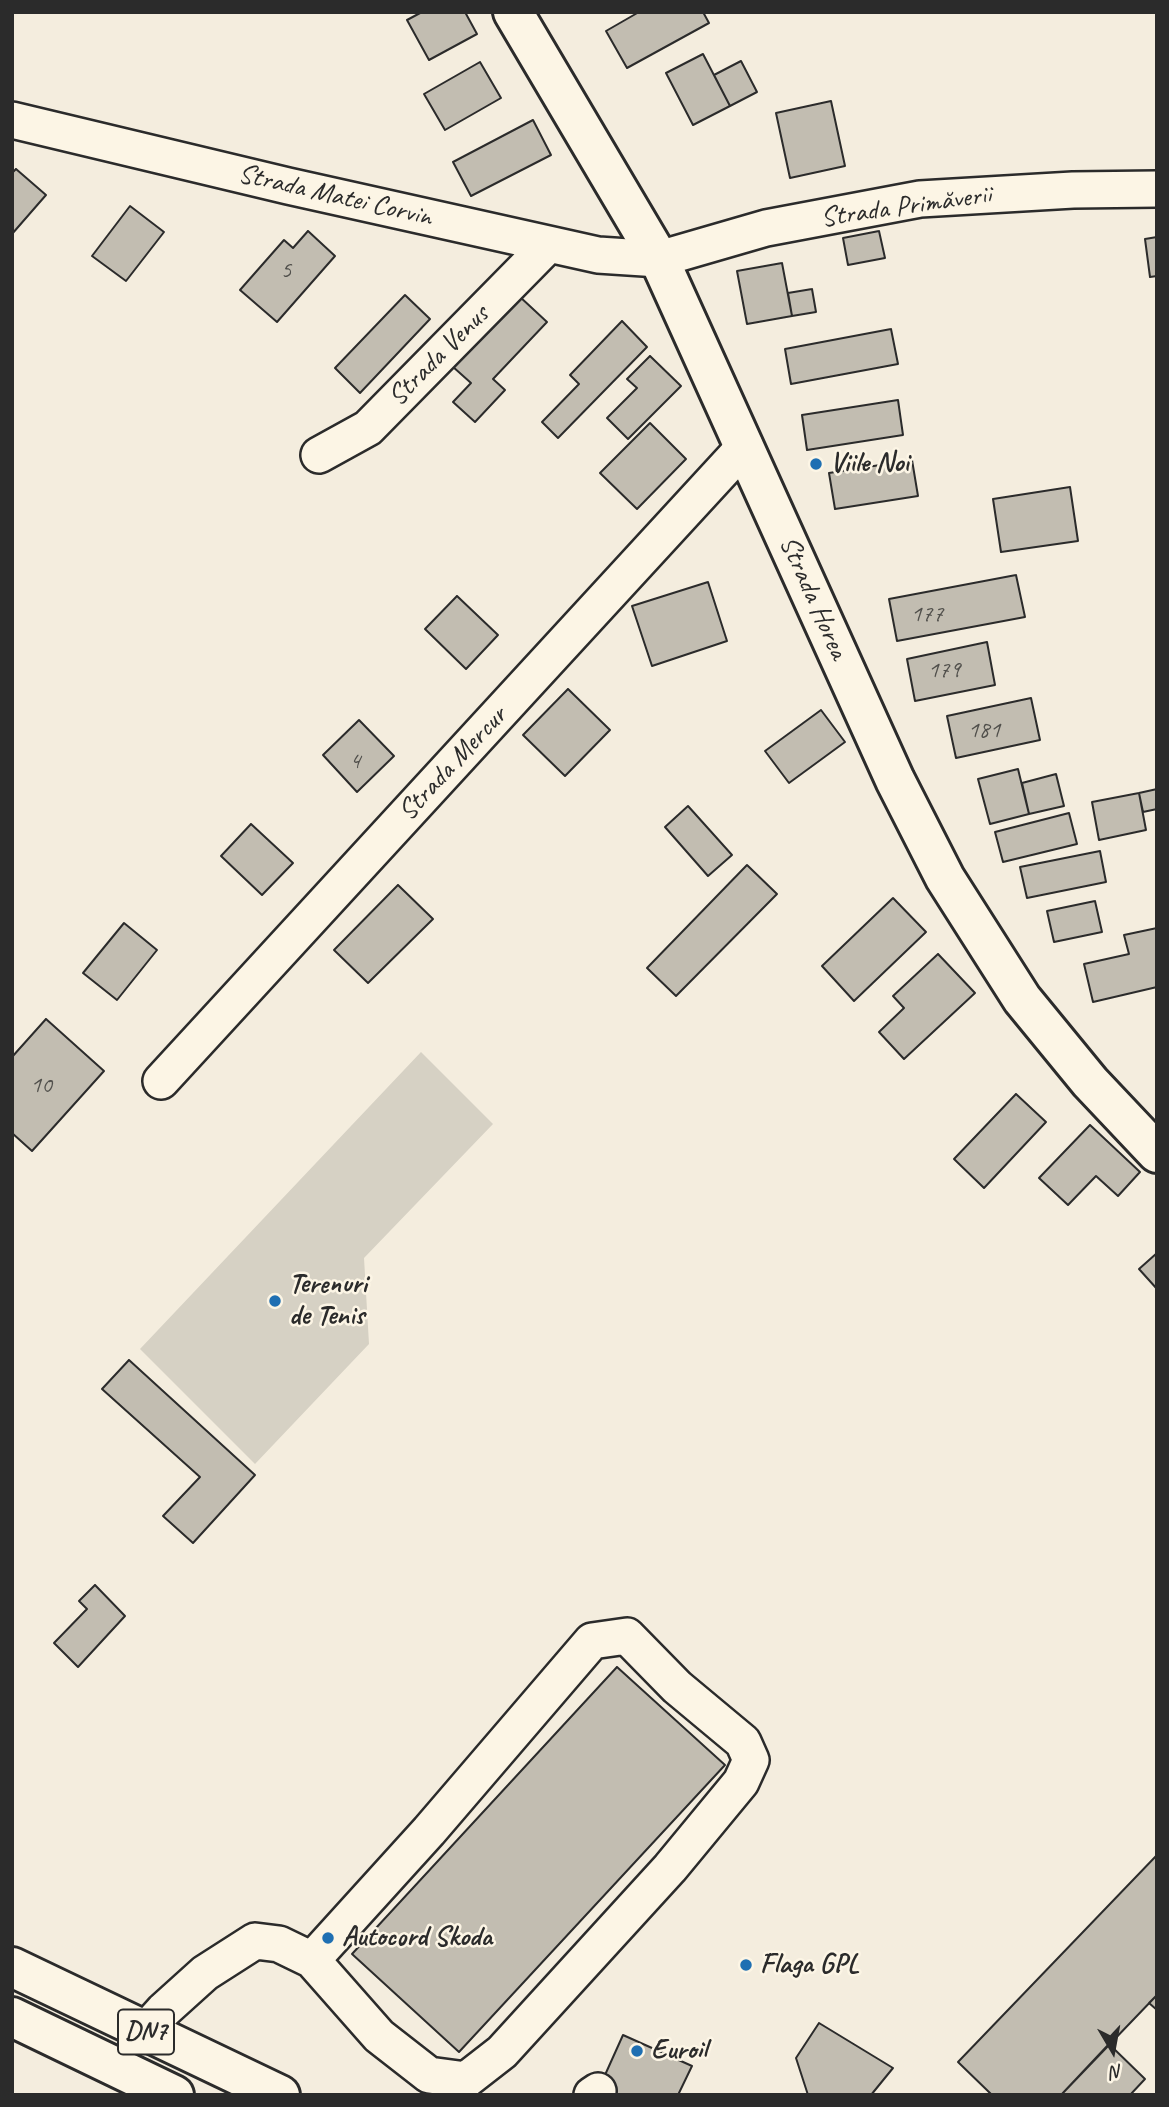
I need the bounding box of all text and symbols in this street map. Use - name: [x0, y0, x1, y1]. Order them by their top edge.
- street label: Strada Matei Corvin: [235, 157, 435, 235]
- street label: Strada Primăverii: [819, 178, 993, 236]
- house number: 5: [281, 257, 291, 285]
- street label: Strada Venus: [381, 298, 497, 414]
- place label: Viile Noi: [830, 447, 909, 481]
- marker: Viile Noi: [808, 456, 824, 472]
- street label: Strada Horea: [771, 531, 855, 665]
- house number: 177: [911, 601, 943, 629]
- house number: 179: [928, 657, 960, 685]
- street label: Strada Mercur: [391, 700, 515, 828]
- house number: 181: [968, 717, 1000, 745]
- house number: 4: [350, 748, 360, 776]
- house number: 10: [30, 1072, 52, 1100]
- place label: Terenuri de Tenis: [289, 1268, 367, 1334]
- marker: Terenuri de Tenis: [267, 1293, 283, 1309]
- place label: Autocord Skoda: [342, 1921, 492, 1955]
- marker: Autocord Skoda: [320, 1930, 336, 1946]
- place label: Flaga GPL: [760, 1948, 859, 1982]
- marker: Flaga GPL: [738, 1957, 754, 1973]
- road number: DN7: [118, 2010, 174, 2054]
- north arrow: [1078, 2016, 1148, 2086]
- place label: Euroil: [651, 2034, 707, 2068]
- marker: Euroil: [629, 2043, 645, 2059]
- text: N: [1109, 2059, 1125, 2085]

